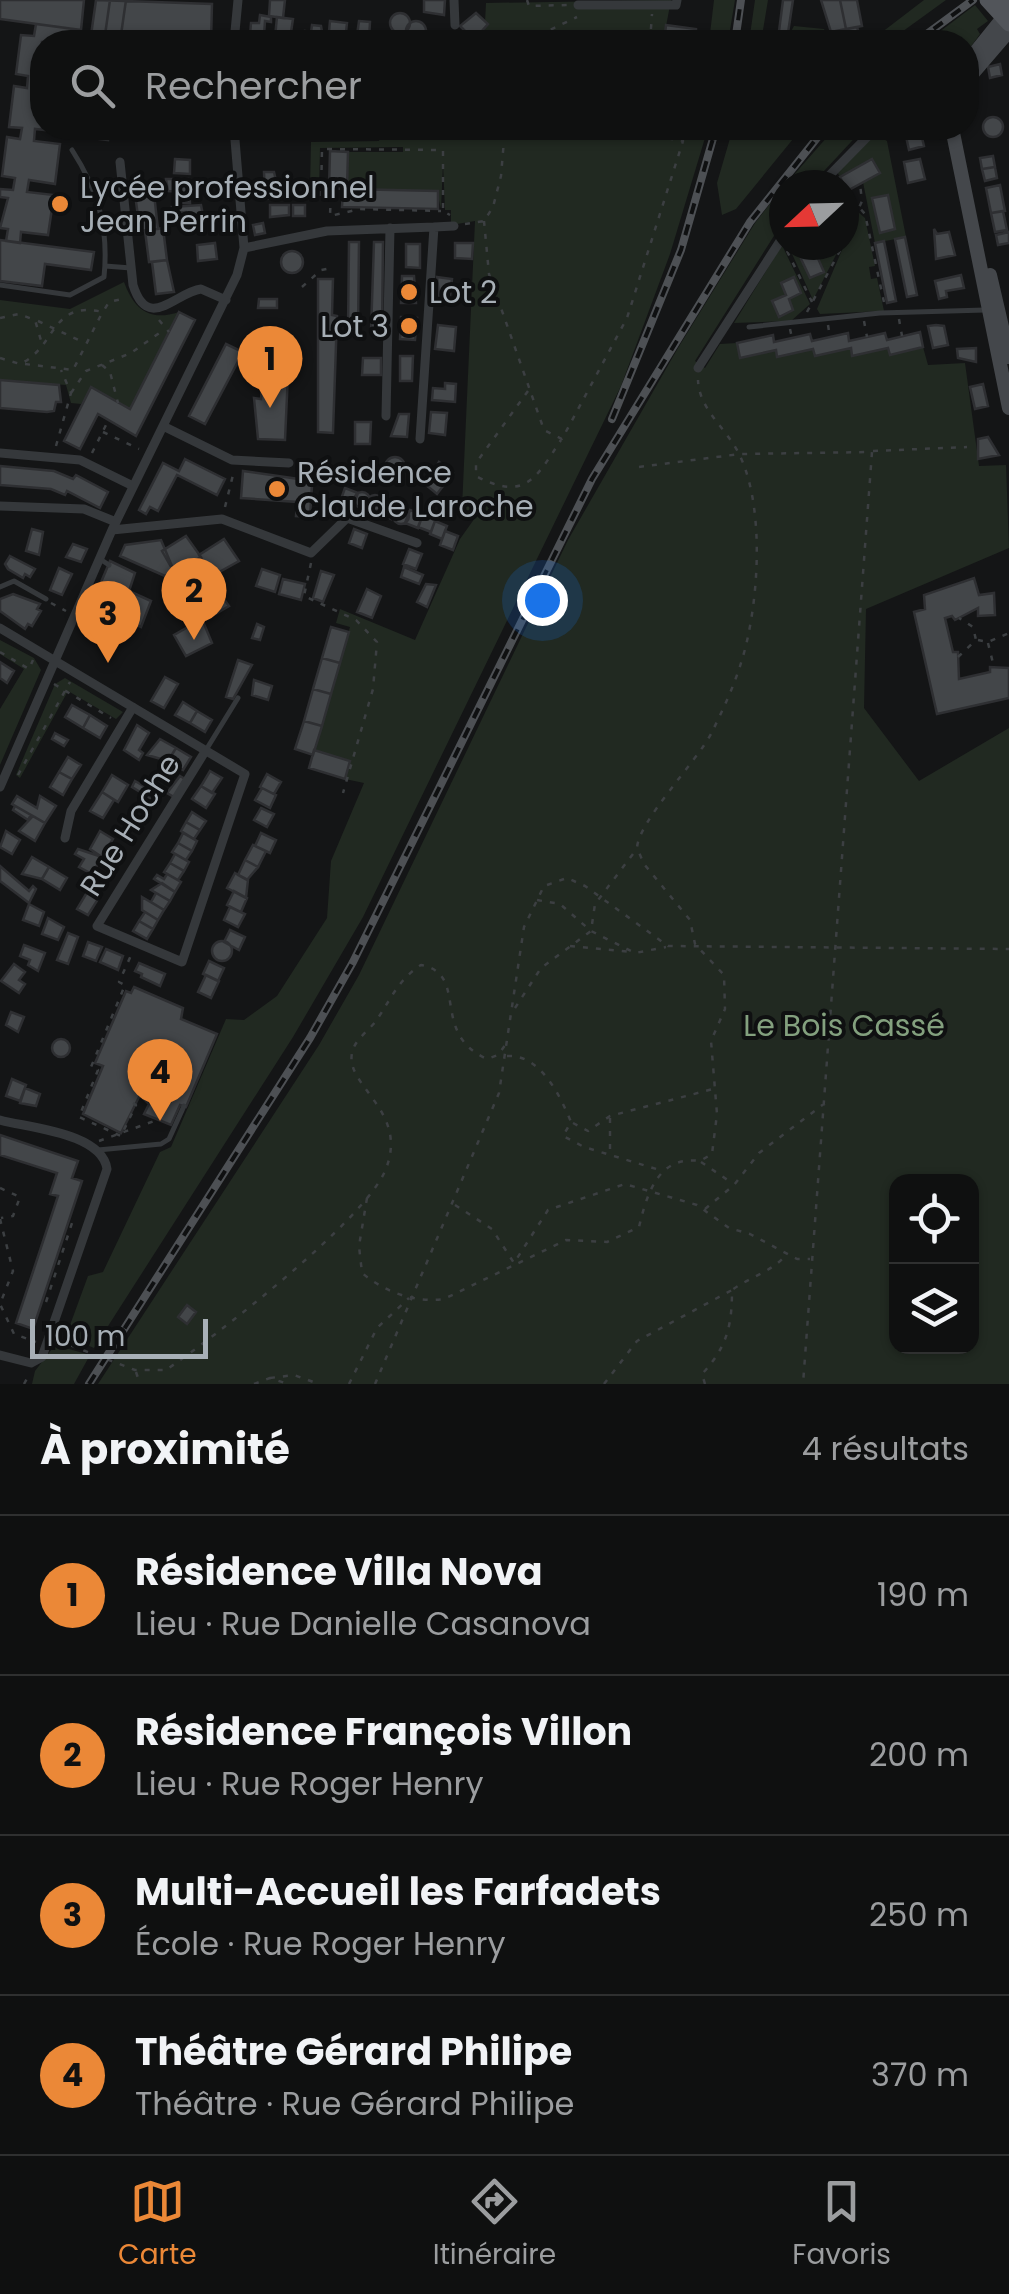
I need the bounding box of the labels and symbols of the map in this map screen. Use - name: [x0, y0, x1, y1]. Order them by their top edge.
- place label: Lycée professionnel Jean Perrin: [80, 166, 375, 243]
- north arrow: [769, 170, 859, 260]
- marker: Lycée professionnel Jean Perrin: [49, 193, 71, 215]
- place label: Lot 2: [429, 271, 497, 314]
- marker: Lot 2: [398, 281, 420, 303]
- place label: Lot 3: [320, 305, 389, 348]
- marker: Lot 3: [398, 315, 420, 337]
- pin: 1: [238, 326, 302, 408]
- place label: Résidence Claude Laroche: [297, 451, 534, 528]
- marker: Résidence Claude Laroche: [266, 478, 288, 500]
- pin: 2: [162, 558, 226, 640]
- your location: [517, 575, 568, 626]
- pin: 3: [76, 580, 140, 663]
- street label: Rue Hoche: [69, 746, 191, 904]
- park label: Le Bois Cassé: [743, 1004, 945, 1047]
- pin: 4: [128, 1038, 192, 1121]
- scale bar: [30, 1314, 208, 1358]

